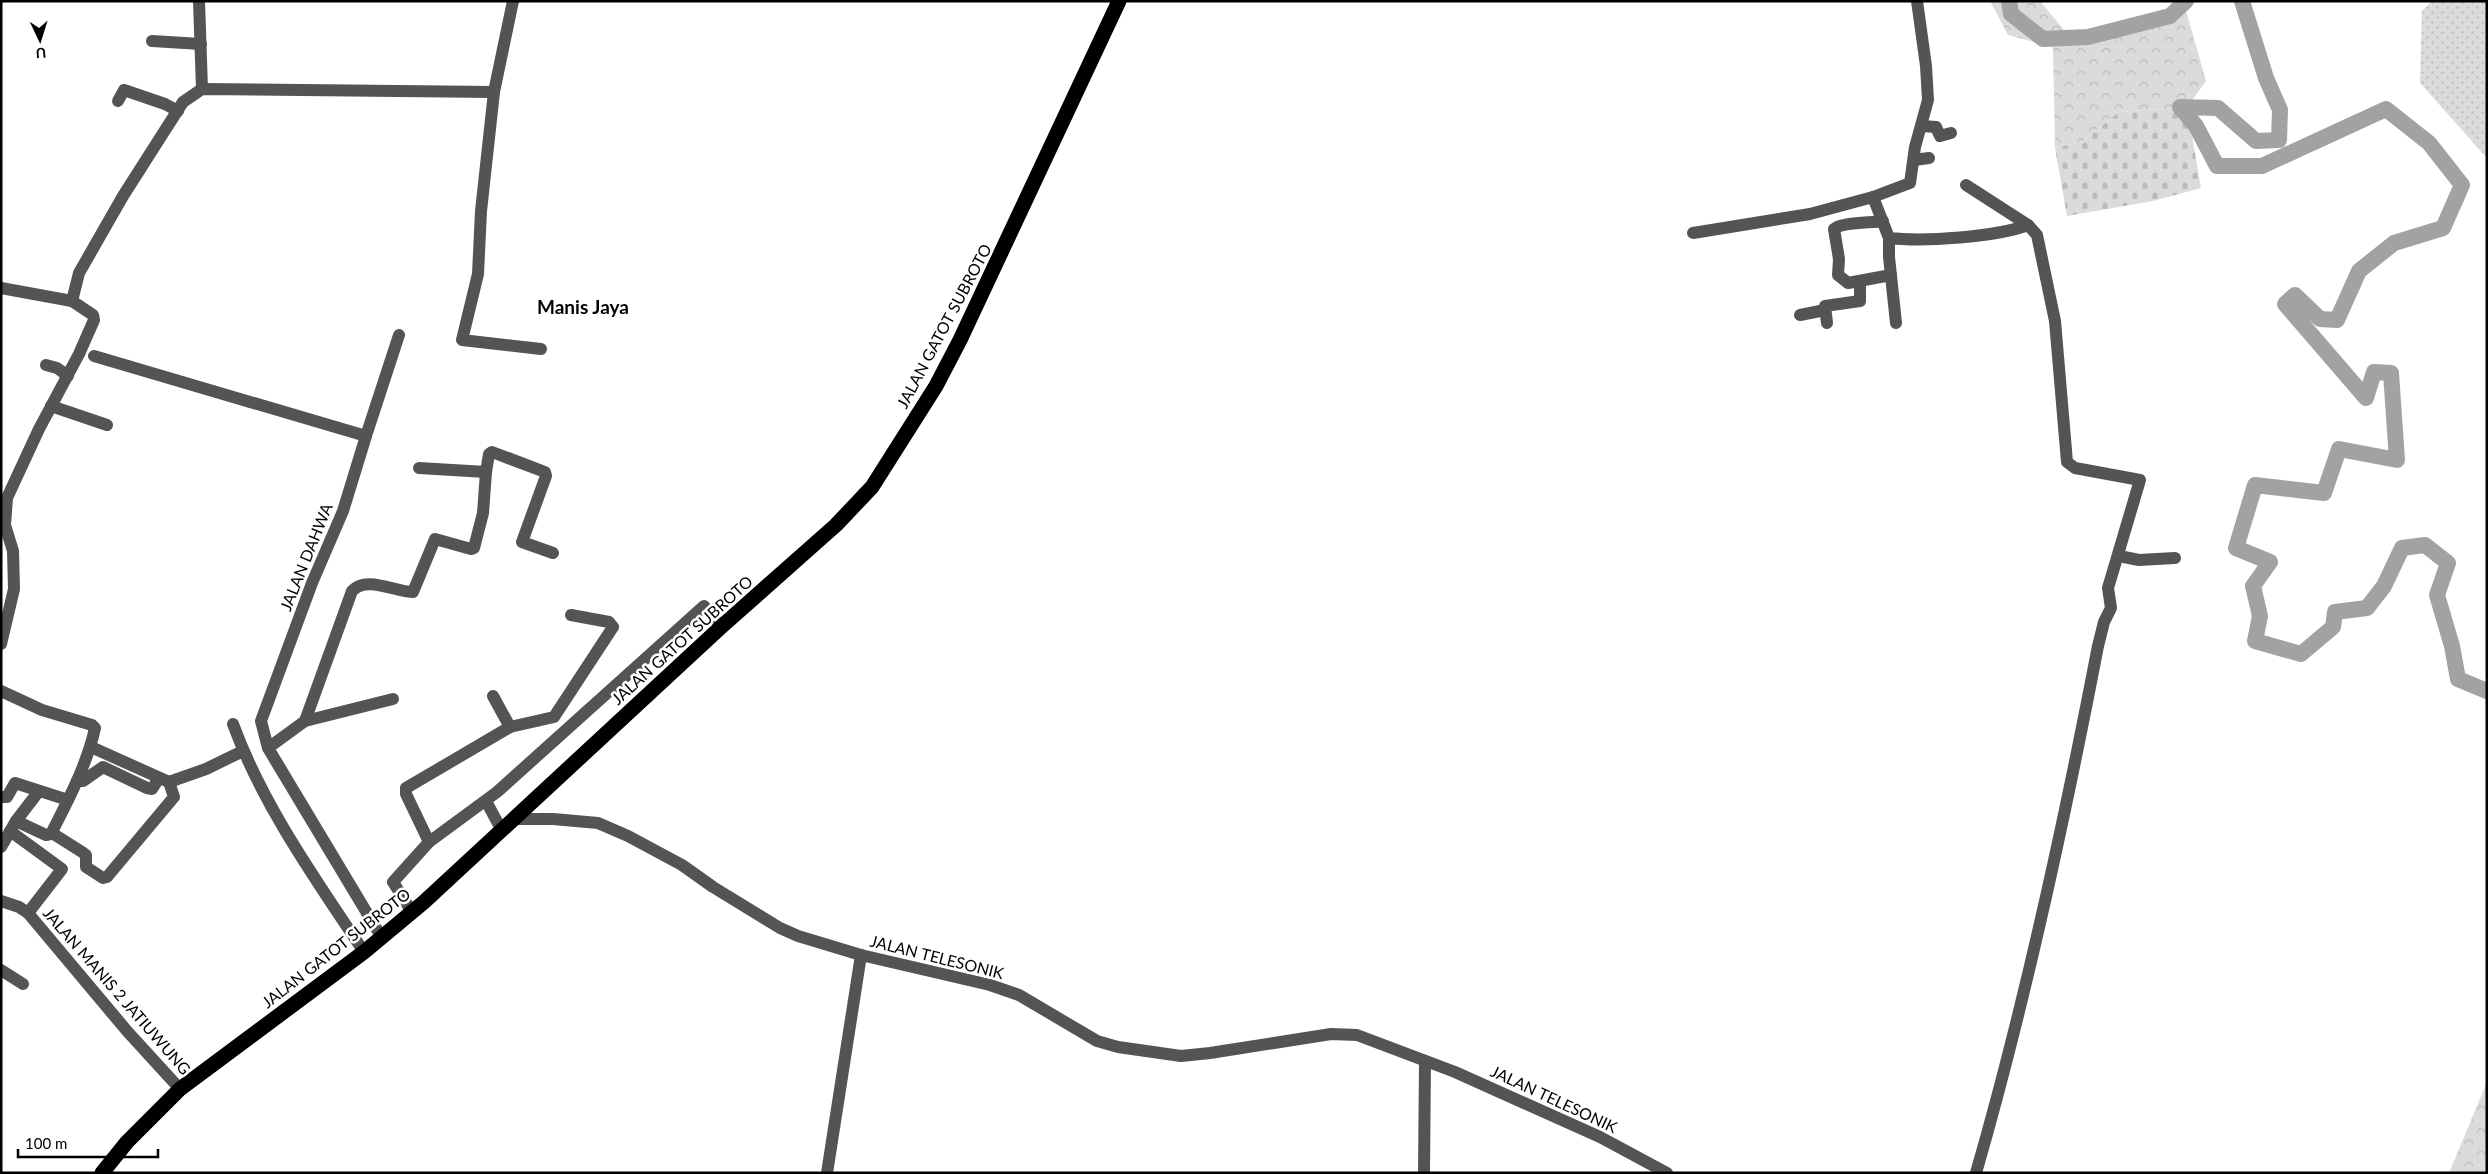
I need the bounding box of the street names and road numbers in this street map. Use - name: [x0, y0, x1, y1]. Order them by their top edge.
- street label: JALAN GATOT SUBROTO: [892, 240, 995, 411]
- street label: JALAN DAHWA: [275, 500, 336, 613]
- street label: JALAN GATOT SUBROTO: [607, 571, 756, 708]
- street label: JALAN GATOT SUBROTO: [258, 884, 414, 1011]
- street label: JALAN MANIS 2 JATIUWUNG: [40, 903, 195, 1078]
- street label: JALAN TELESONIK: [868, 931, 1006, 982]
- street label: JALAN TELESONIK: [1488, 1061, 1621, 1136]

